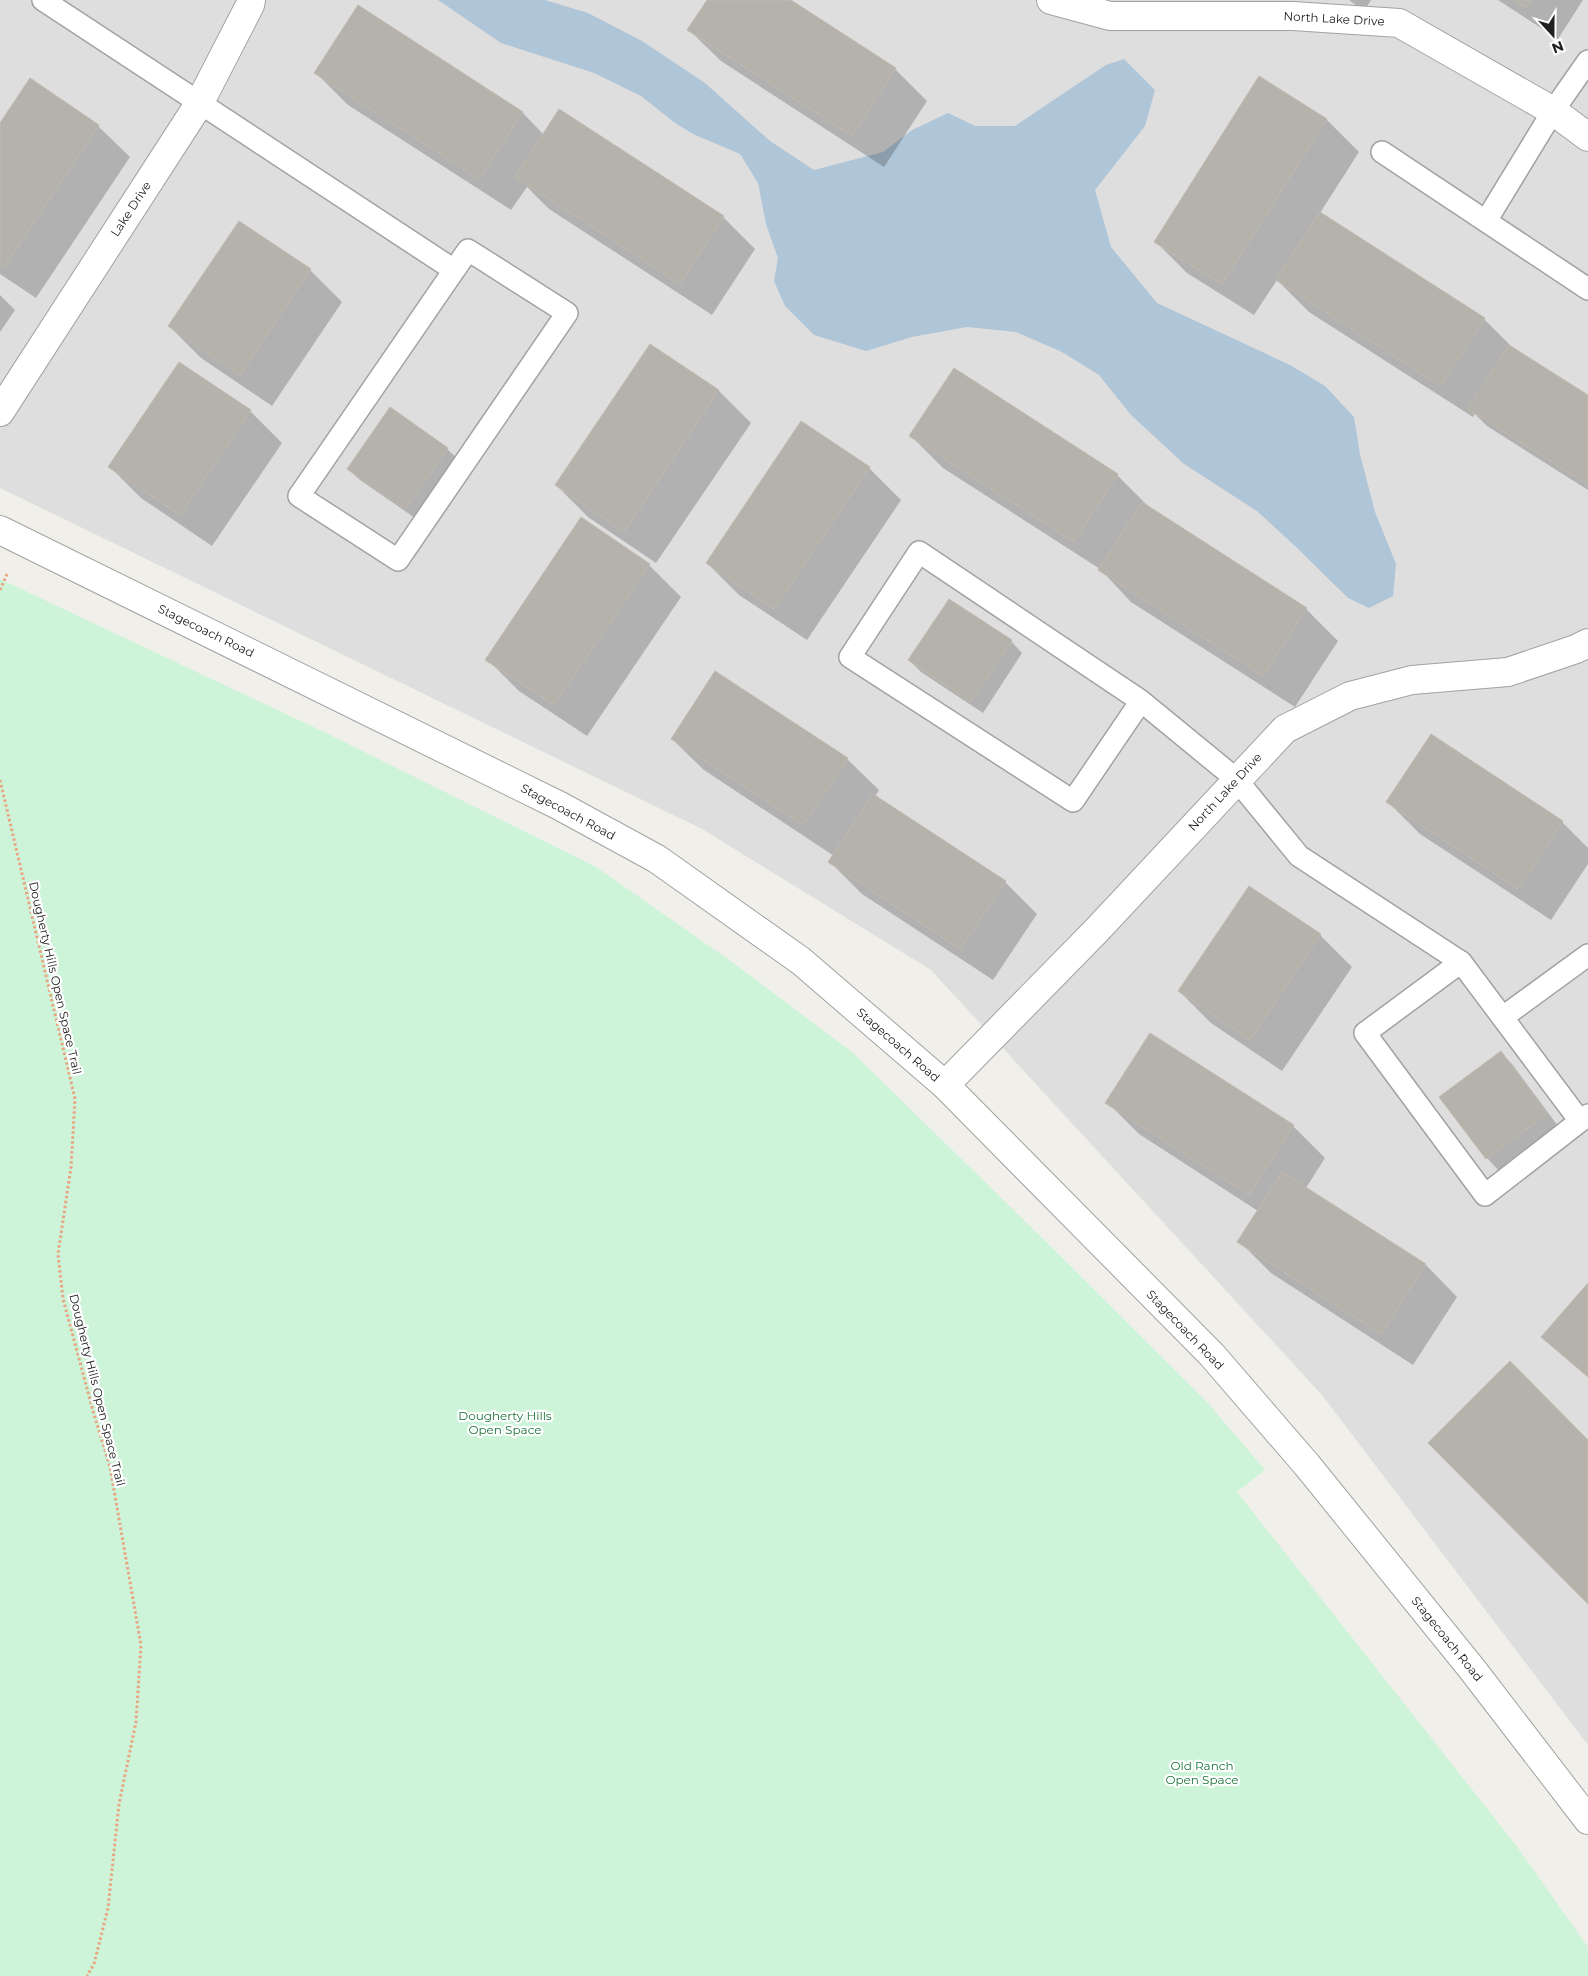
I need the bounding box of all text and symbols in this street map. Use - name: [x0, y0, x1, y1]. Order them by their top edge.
- street label: North Lake Drive: [1283, 8, 1385, 29]
- north arrow: [1528, 10, 1578, 60]
- text: N: [1549, 37, 1566, 58]
- street label: Lake Drive: [107, 178, 154, 239]
- street label: Stagecoach Road: [156, 601, 257, 660]
- street label: North Lake Drive: [1185, 750, 1265, 834]
- street label: Stagecoach Road: [518, 780, 618, 843]
- street label: Dougherty Hills Open Space Trail: [26, 880, 85, 1076]
- street label: Stagecoach Road: [854, 1004, 943, 1085]
- street label: Stagecoach Road: [1143, 1287, 1227, 1373]
- street label: Dougherty Hills Open Space Trail: [66, 1292, 129, 1488]
- park label: Dougherty Hills Open Space: [458, 1408, 552, 1437]
- street label: Stagecoach Road: [1408, 1593, 1486, 1684]
- park label: Old Ranch Open Space: [1165, 1758, 1239, 1787]

